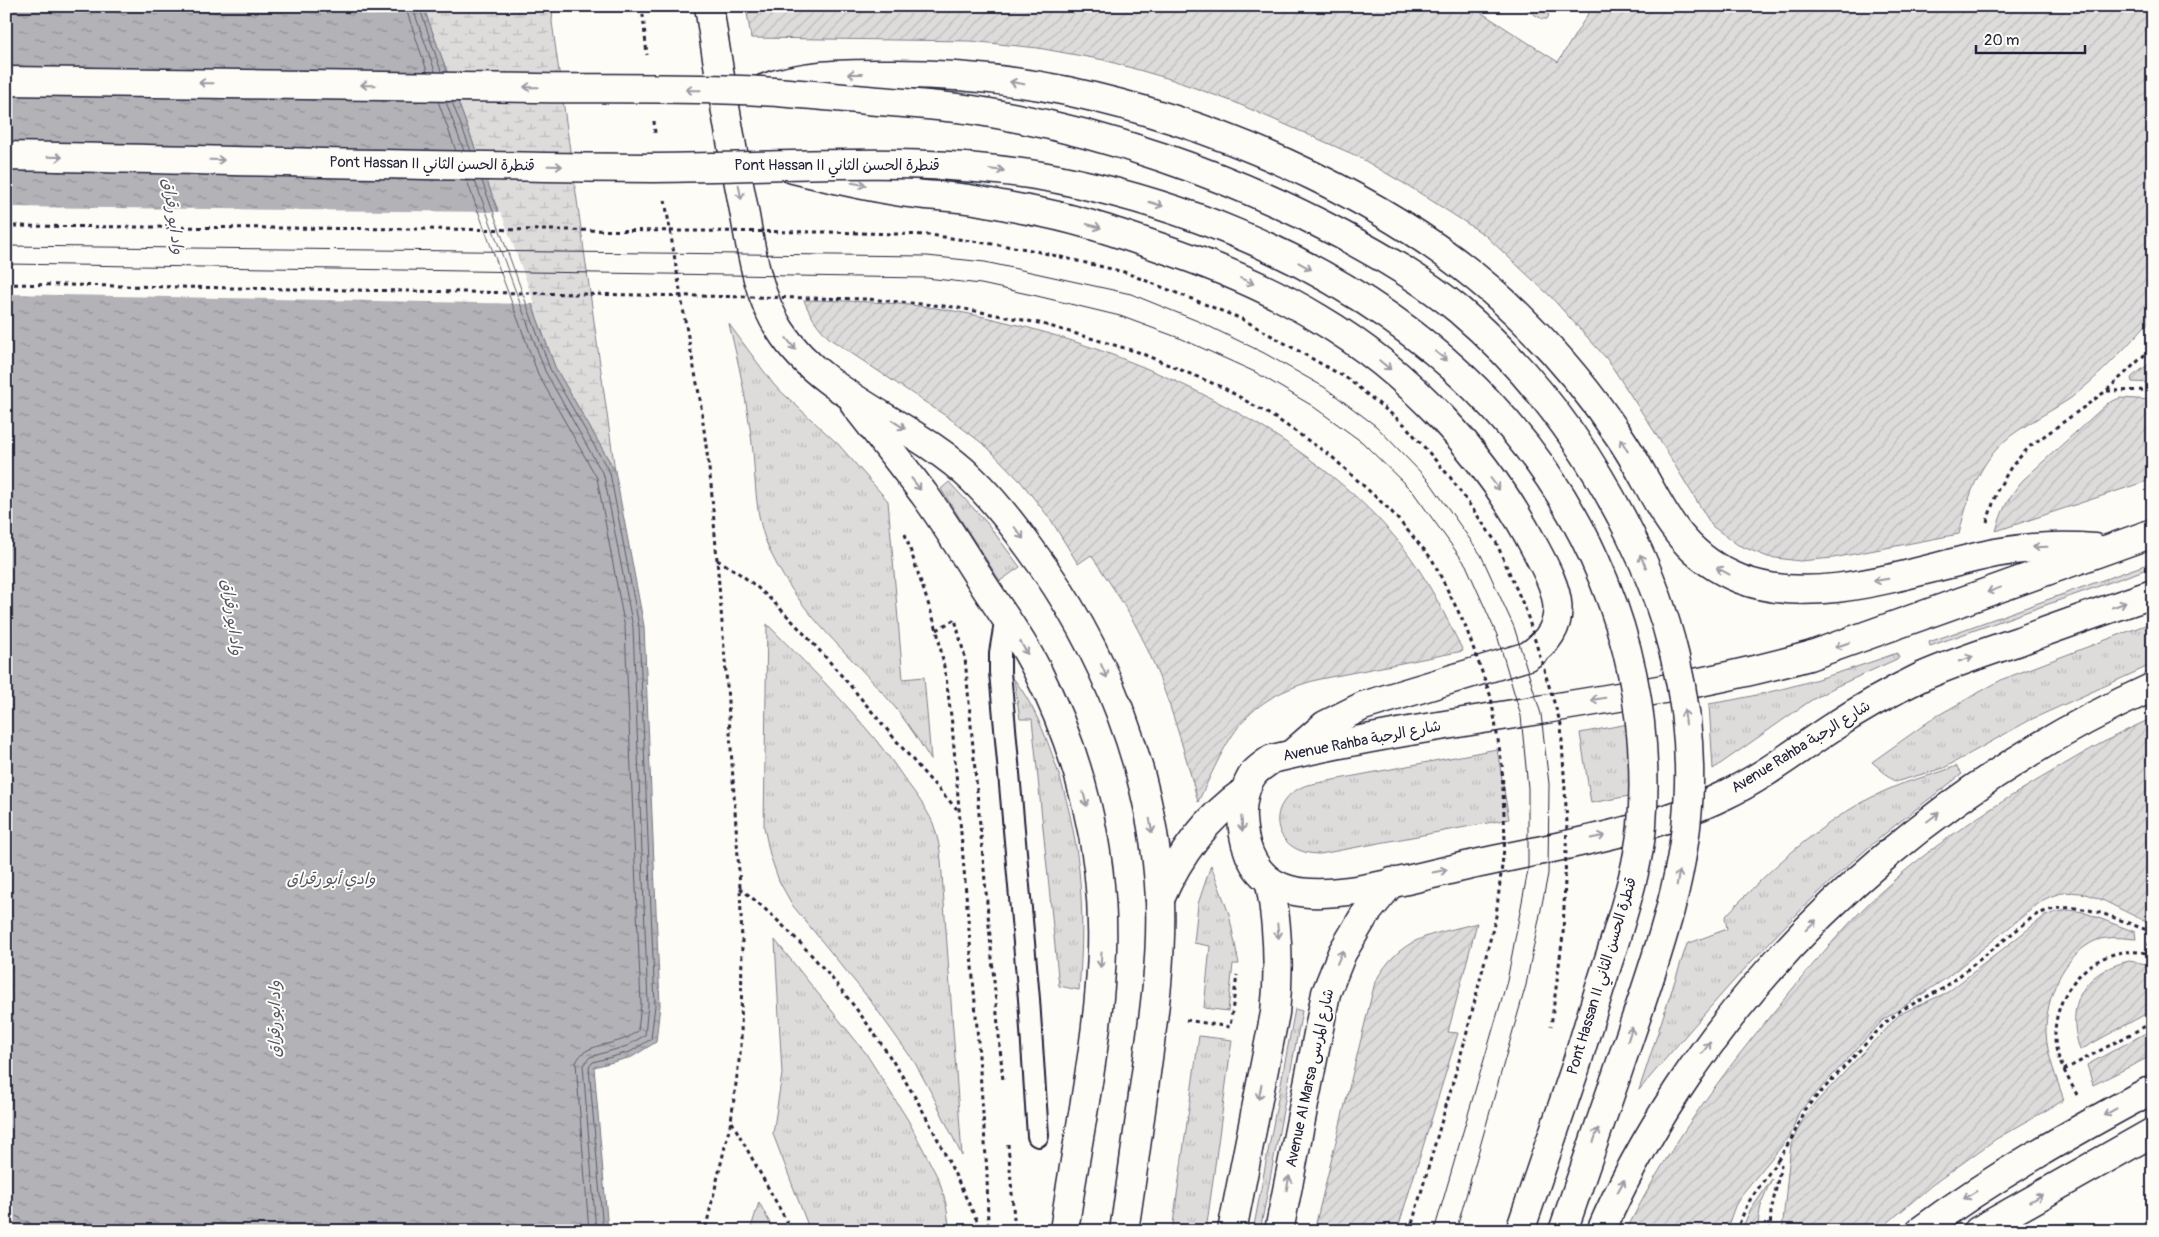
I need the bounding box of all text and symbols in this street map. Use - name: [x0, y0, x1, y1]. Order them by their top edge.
- scale bar: [1976, 22, 2085, 54]
- text: 20 m: [1984, 31, 2019, 50]
- one-way arrow: [848, 69, 864, 79]
- one-way arrow: [198, 78, 214, 88]
- one-way arrow: [1010, 78, 1026, 88]
- one-way arrow: [360, 80, 376, 90]
- one-way arrow: [523, 83, 539, 92]
- one-way arrow: [685, 85, 702, 95]
- one-way arrow: [46, 152, 63, 162]
- street label: Pont Hassan II قنطرة الحسن الثاني: [329, 153, 535, 178]
- one-way arrow: [209, 155, 225, 165]
- street label: Pont Hassan II قنطرة الحسن الثاني: [734, 156, 940, 178]
- one-way arrow: [546, 161, 563, 171]
- one-way arrow: [989, 165, 1005, 175]
- water label: واد ابو رقراق: [158, 177, 188, 256]
- one-way arrow: [850, 179, 866, 189]
- one-way arrow: [736, 184, 745, 200]
- one-way arrow: [1147, 200, 1163, 210]
- one-way arrow: [1086, 222, 1102, 231]
- one-way arrow: [1298, 261, 1313, 271]
- one-way arrow: [1239, 277, 1254, 287]
- one-way arrow: [785, 338, 796, 351]
- one-way arrow: [1434, 350, 1447, 361]
- one-way arrow: [1378, 360, 1391, 371]
- one-way arrow: [892, 420, 906, 431]
- one-way arrow: [1619, 438, 1629, 452]
- one-way arrow: [910, 477, 921, 490]
- one-way arrow: [1490, 477, 1501, 490]
- one-way arrow: [1014, 526, 1024, 540]
- one-way arrow: [2032, 542, 2048, 552]
- one-way arrow: [1638, 554, 1647, 569]
- one-way arrow: [1716, 565, 1730, 575]
- one-way arrow: [1873, 575, 1889, 585]
- water label: واد ابو رقراق: [217, 578, 247, 657]
- one-way arrow: [1987, 586, 2003, 595]
- one-way arrow: [2111, 600, 2127, 609]
- one-way arrow: [1020, 641, 1030, 655]
- one-way arrow: [1834, 641, 1850, 650]
- one-way arrow: [1958, 654, 1973, 663]
- one-way arrow: [1099, 663, 1109, 678]
- one-way arrow: [1590, 695, 1606, 705]
- street label: Avenue Rahba شارع الرحبة: [1728, 696, 1874, 798]
- one-way arrow: [1680, 709, 1690, 725]
- street label: Avenue Rahba شارع الرحبة: [1281, 716, 1443, 766]
- one-way arrow: [1081, 790, 1090, 806]
- one-way arrow: [1926, 812, 1939, 823]
- one-way arrow: [1237, 815, 1247, 831]
- one-way arrow: [1146, 818, 1156, 834]
- one-way arrow: [1590, 832, 1606, 841]
- one-way arrow: [1431, 866, 1447, 876]
- water label: وادي أبو رقراق: [287, 869, 376, 890]
- one-way arrow: [1673, 871, 1683, 887]
- street label: Pont Hassan II قنطرة الحسن الثاني: [1563, 875, 1644, 1078]
- one-way arrow: [1805, 919, 1817, 931]
- one-way arrow: [1273, 923, 1282, 939]
- one-way arrow: [1336, 950, 1346, 965]
- one-way arrow: [1097, 951, 1106, 967]
- water label: واد ابو رقراق: [265, 980, 285, 1057]
- street label: Avenue Al Marsa شارع المرسى: [1282, 987, 1338, 1169]
- one-way arrow: [1626, 1026, 1635, 1042]
- one-way arrow: [1701, 1042, 1712, 1055]
- one-way arrow: [1254, 1083, 1264, 1099]
- one-way arrow: [2103, 1108, 2118, 1117]
- one-way arrow: [1592, 1128, 1601, 1143]
- one-way arrow: [1284, 1175, 1294, 1191]
- one-way arrow: [1616, 1180, 1626, 1194]
- one-way arrow: [1964, 1190, 1978, 1200]
- one-way arrow: [2028, 1193, 2042, 1203]

